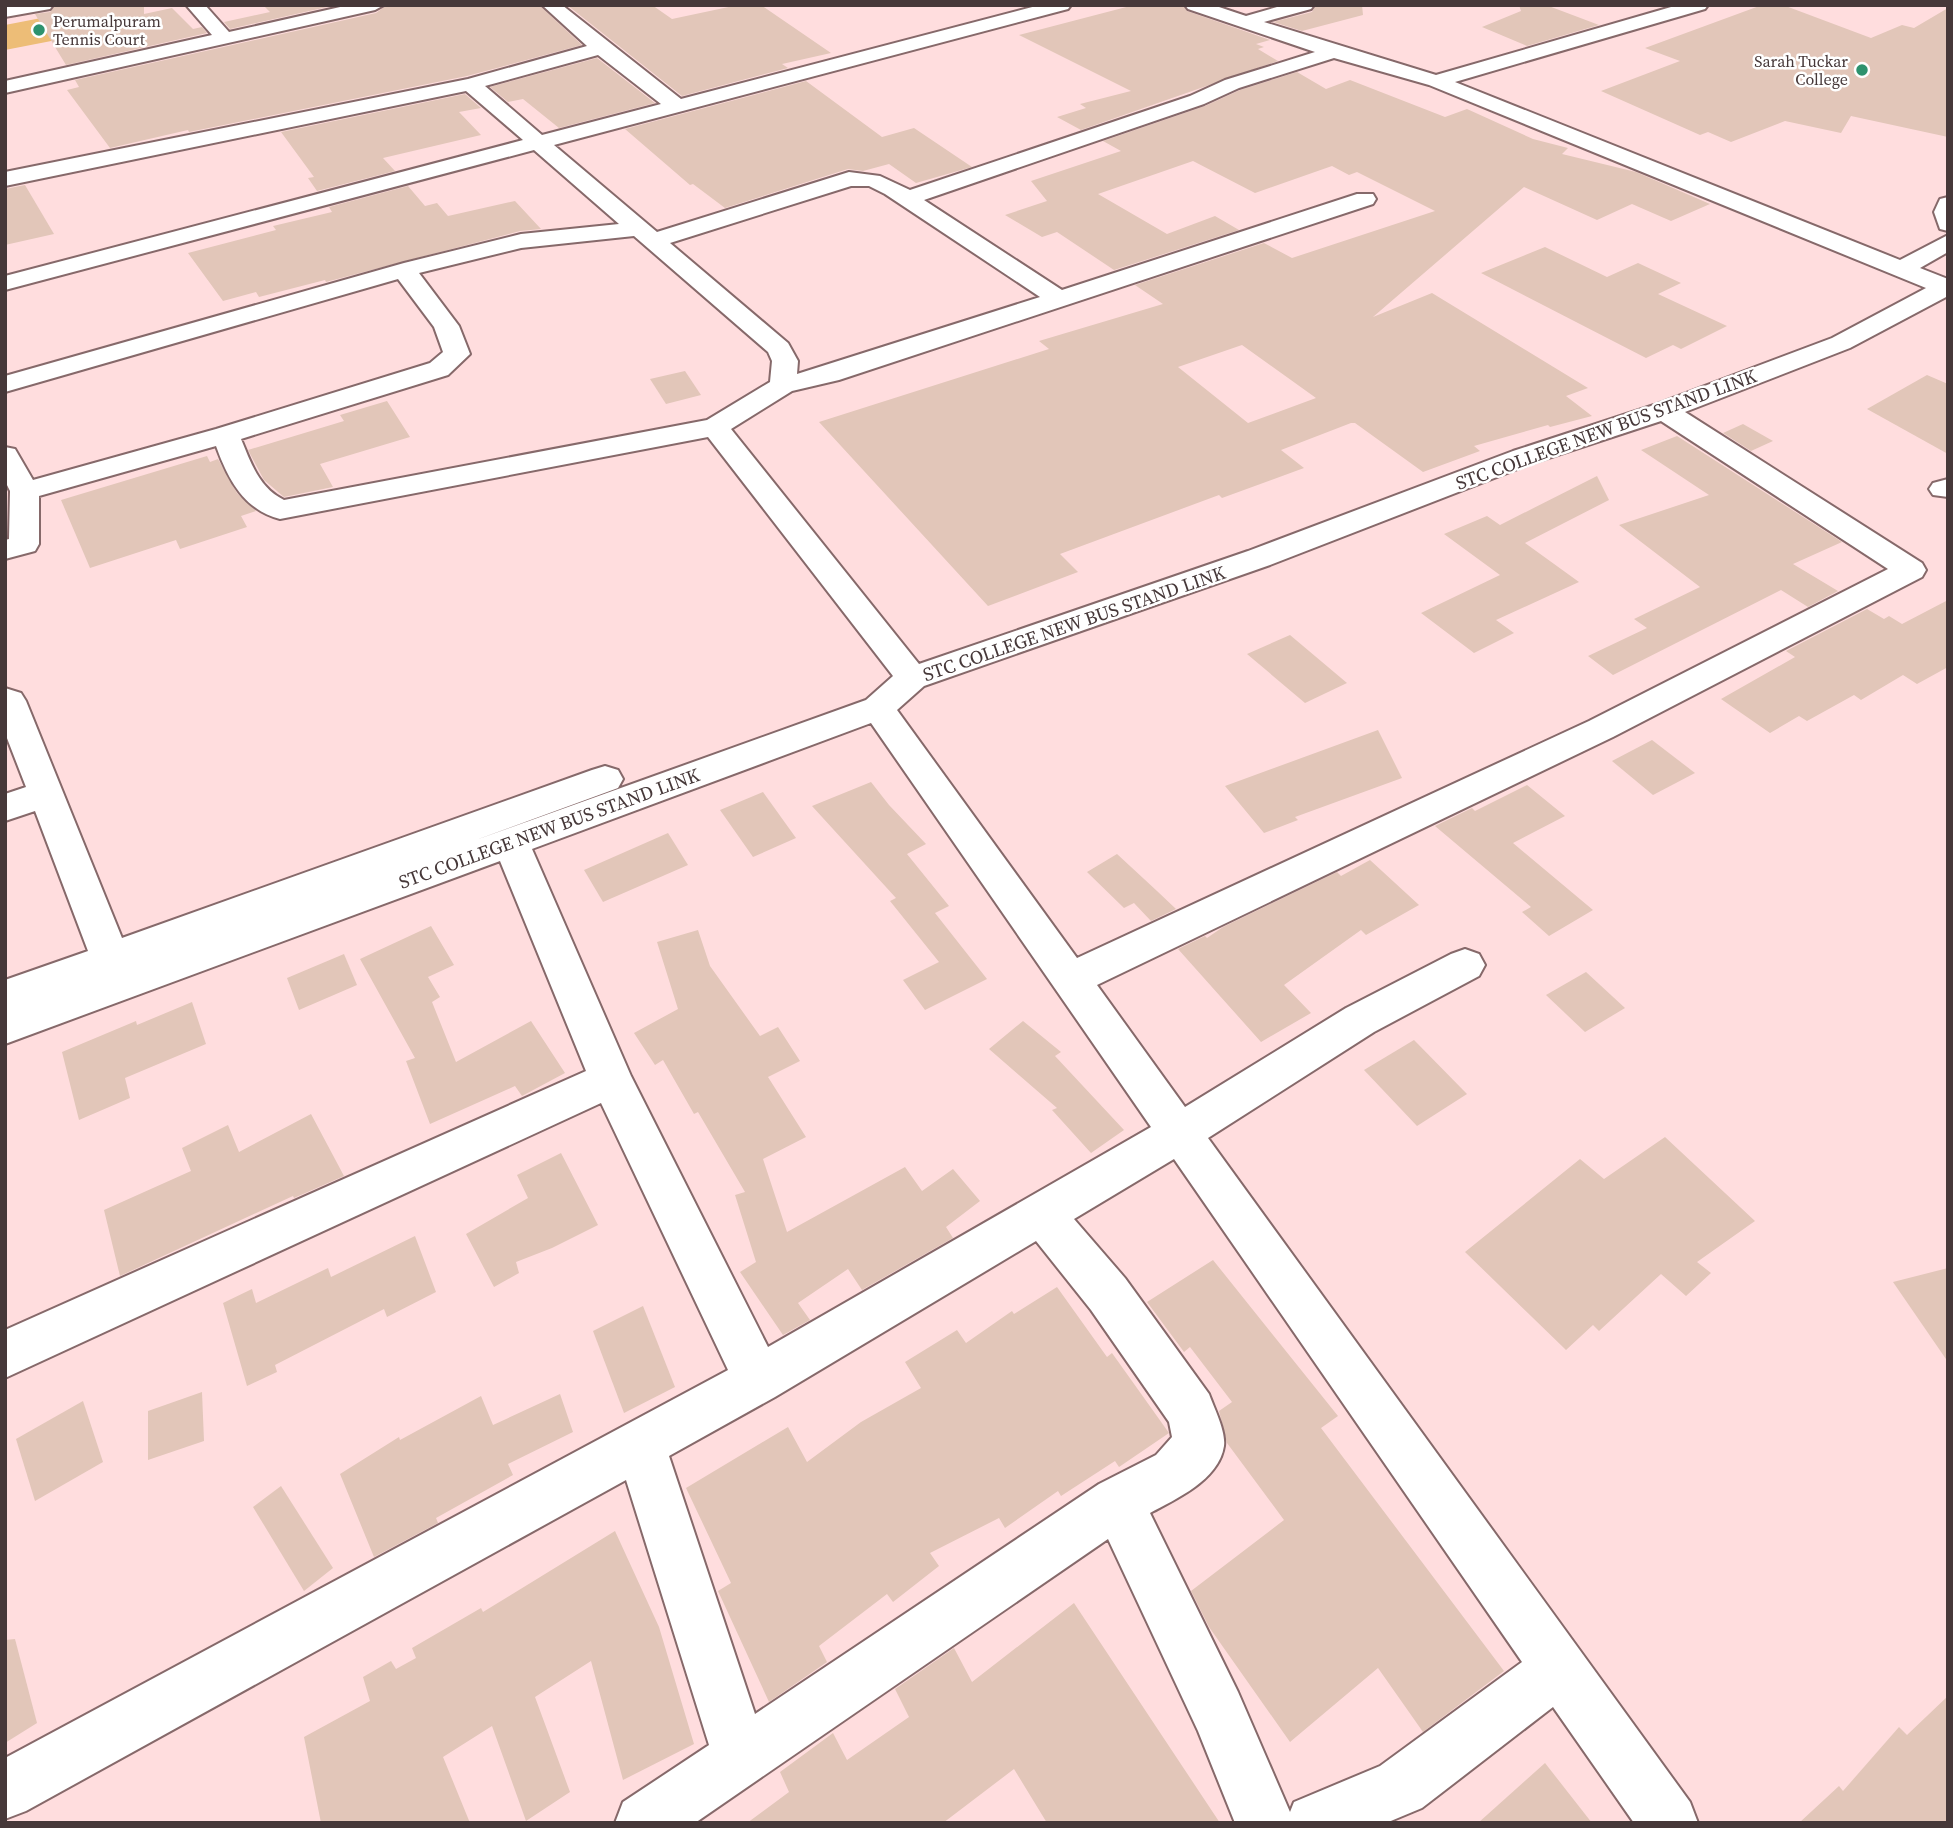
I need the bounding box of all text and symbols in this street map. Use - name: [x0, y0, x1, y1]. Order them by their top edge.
- place label: Perumalpuram Tennis Court: [53, 10, 161, 50]
- marker: Perumalpuram Tennis Court: [31, 22, 47, 38]
- place label: Sarah Tuckar College: [1754, 50, 1848, 90]
- marker: Sarah Tuckar College: [1854, 62, 1870, 78]
- street label: STC COLLEGE NEW BUS STAND LINK: [1452, 362, 1760, 496]
- street label: STC COLLEGE NEW BUS STAND LINK: [919, 559, 1229, 687]
- street label: STC COLLEGE NEW BUS STAND LINK: [395, 761, 703, 895]

